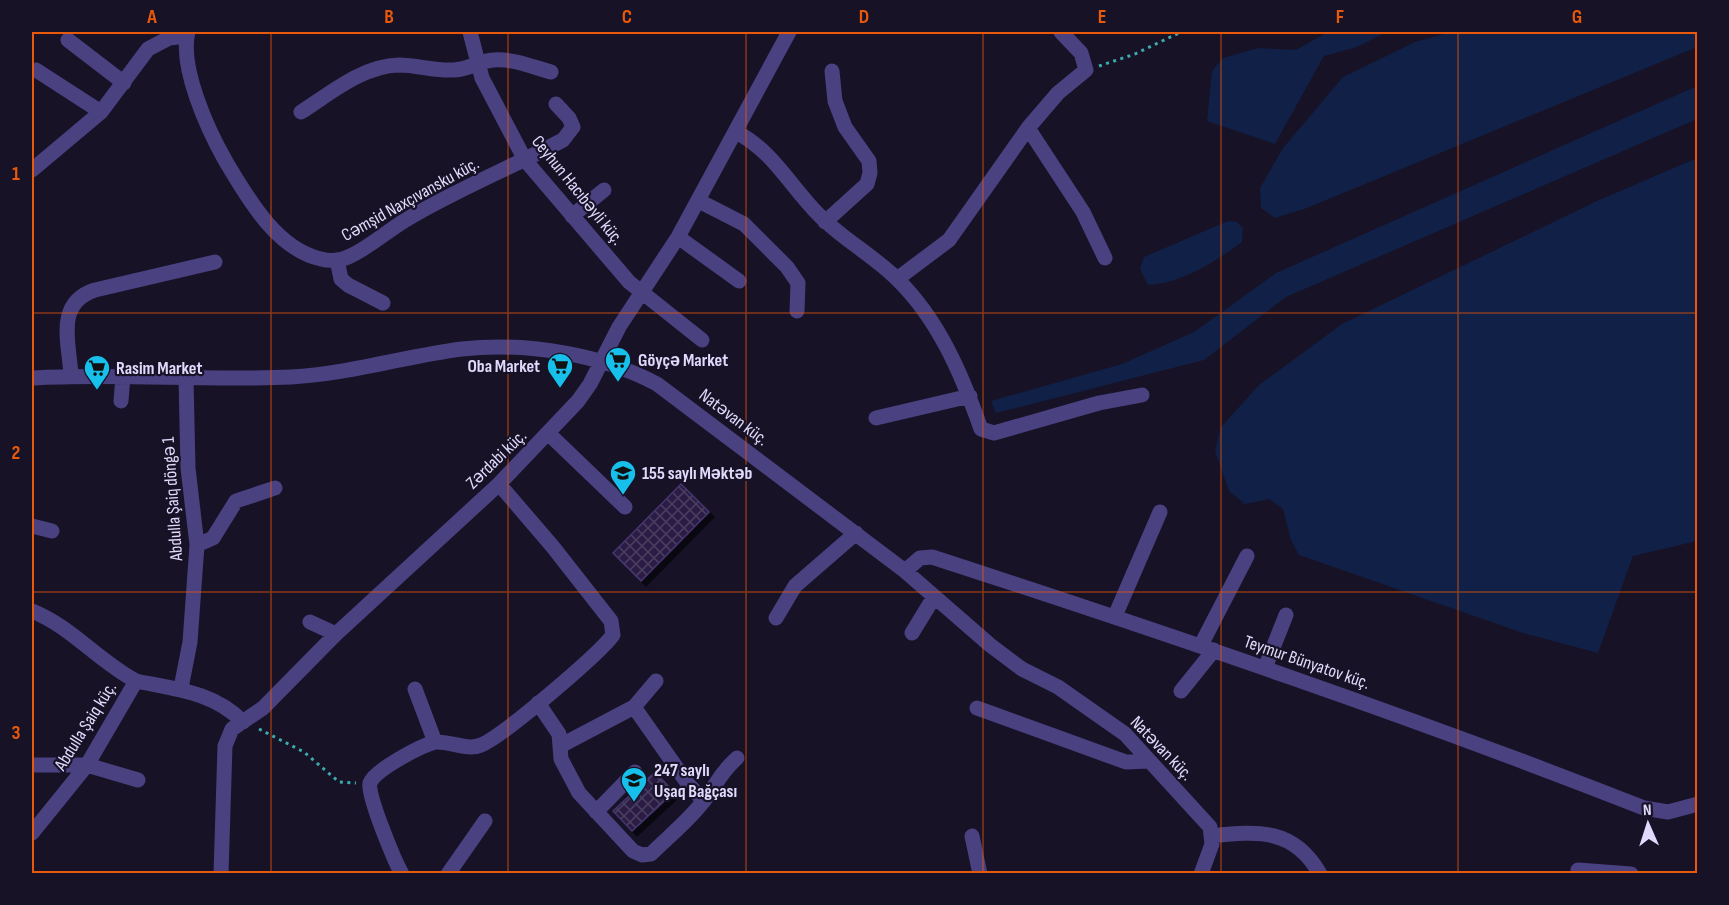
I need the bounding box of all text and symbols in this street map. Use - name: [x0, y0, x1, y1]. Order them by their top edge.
- text: A: [146, 5, 157, 29]
- text: B: [384, 5, 394, 29]
- text: C: [622, 5, 632, 29]
- text: D: [859, 5, 869, 29]
- text: E: [1098, 5, 1106, 29]
- text: F: [1336, 5, 1344, 29]
- text: G: [1572, 5, 1582, 29]
- street label: Ceyhun Hacıbəyli küç.: [527, 131, 628, 249]
- street label: Cəmşid Naxçıvansku küç.: [338, 153, 483, 246]
- text: 1: [12, 162, 20, 186]
- supermarket icon: Göyçə Market: [603, 345, 633, 383]
- place label: Göyçə Market: [638, 350, 728, 371]
- supermarket icon: Oba Market: [545, 351, 575, 389]
- supermarket icon: Rasim Market: [82, 353, 112, 391]
- place label: Oba Market: [468, 356, 540, 377]
- place label: Rasim Market: [116, 358, 203, 379]
- street label: Natəvan küç.: [695, 385, 772, 450]
- street label: Zərdabi küç.: [462, 425, 531, 493]
- street label: Abdulla Şaiq döngə 1: [158, 436, 187, 563]
- text: 2: [12, 441, 20, 465]
- school or university icon: 155 saylı Məktəb: [608, 458, 638, 496]
- place label: 155 saylı Məktəb: [642, 463, 752, 484]
- street label: Teymur Bünyatov küç.: [1241, 631, 1373, 694]
- street label: Abdulla Şaiq küç.: [49, 678, 121, 775]
- street label: Natəvan küç.: [1126, 712, 1197, 785]
- text: 3: [12, 721, 21, 745]
- place label: 247 saylı Uşaq Bağçası: [654, 760, 737, 802]
- school or university icon: 247 saylı Uşaq Bağçası: [619, 765, 649, 803]
- north arrow: [1618, 794, 1678, 854]
- text: N: [1643, 801, 1652, 820]

